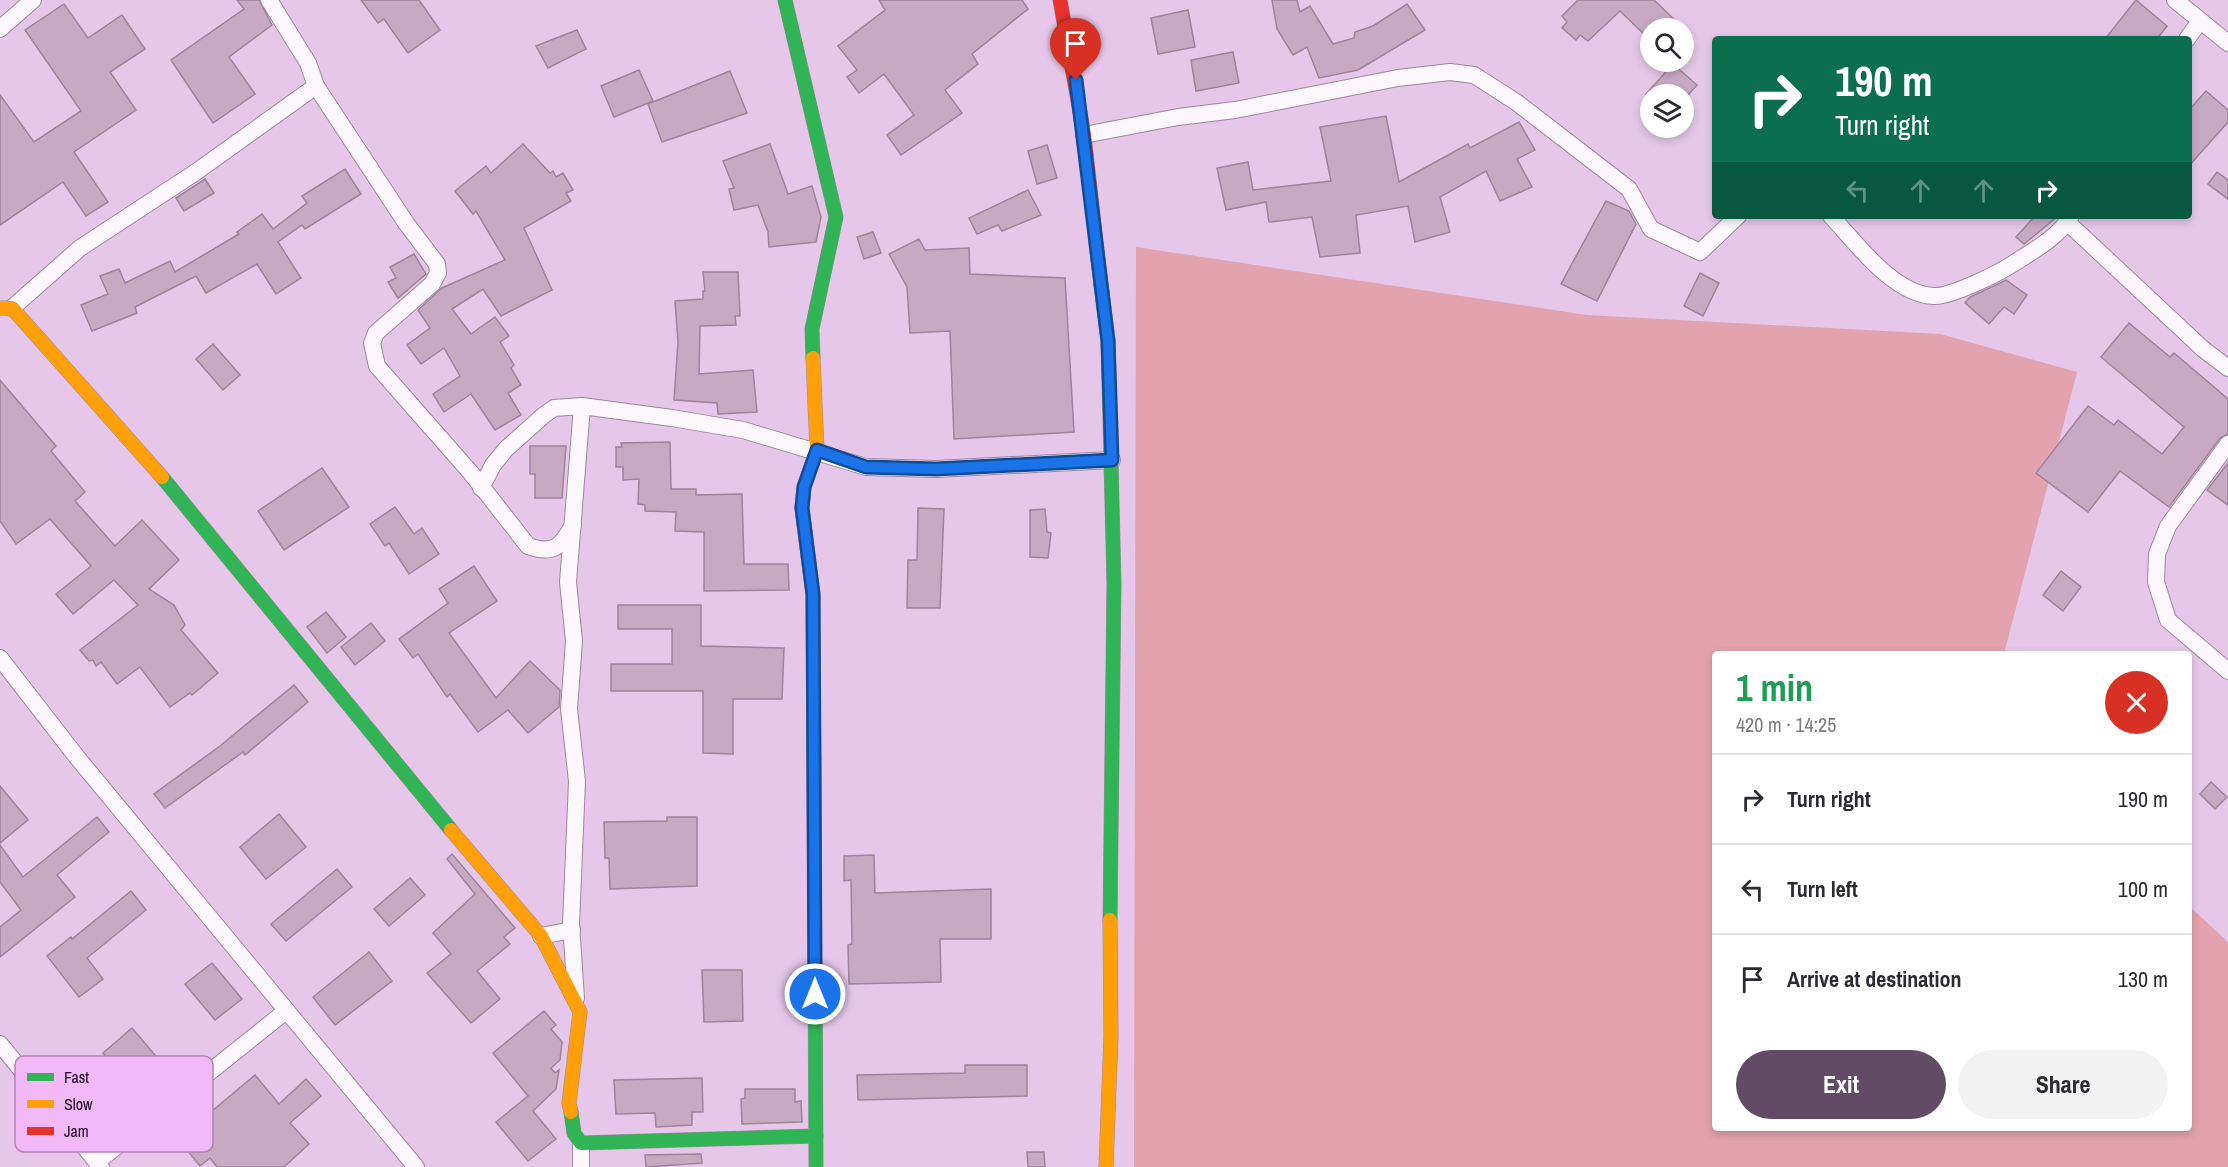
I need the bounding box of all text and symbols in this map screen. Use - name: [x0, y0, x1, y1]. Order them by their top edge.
- pin: [1050, 18, 1101, 80]
- map controls: [1640, 18, 1694, 138]
- button: search: [1640, 18, 1694, 72]
- icon: arrive: [1059, 27, 1092, 60]
- text: 190 m: [1835, 53, 1933, 109]
- icon: right: [1736, 60, 1814, 138]
- button: layers: [1640, 84, 1694, 138]
- text: Turn right: [1835, 107, 1929, 143]
- icon: left: [1841, 174, 1874, 207]
- icon: ahead: [1904, 174, 1937, 207]
- icon: ahead: [1967, 174, 2000, 207]
- icon: right: [2030, 174, 2063, 207]
- text: 1 min: [1736, 664, 1813, 712]
- button: close: [2105, 671, 2168, 734]
- text: 420 m · 14:25: [1736, 711, 1836, 738]
- icon: right: [1736, 783, 1769, 816]
- text: Turn right: [1787, 784, 1871, 814]
- text: 190 m: [2118, 784, 2168, 814]
- icon: left: [1736, 873, 1769, 906]
- text: Turn left: [1787, 874, 1858, 904]
- text: 100 m: [2118, 874, 2168, 904]
- position arrow: [783, 962, 847, 1026]
- icon: arrive: [1736, 963, 1769, 996]
- text: Arrive at destination: [1787, 964, 1961, 994]
- text: 130 m: [2118, 964, 2168, 994]
- button: Exit: [1736, 1050, 1946, 1119]
- button: Share: [1958, 1050, 2168, 1119]
- legend: [15, 1056, 213, 1152]
- text: Fast: [64, 1066, 89, 1088]
- text: Slow: [64, 1093, 93, 1115]
- text: Jam: [64, 1120, 89, 1142]

